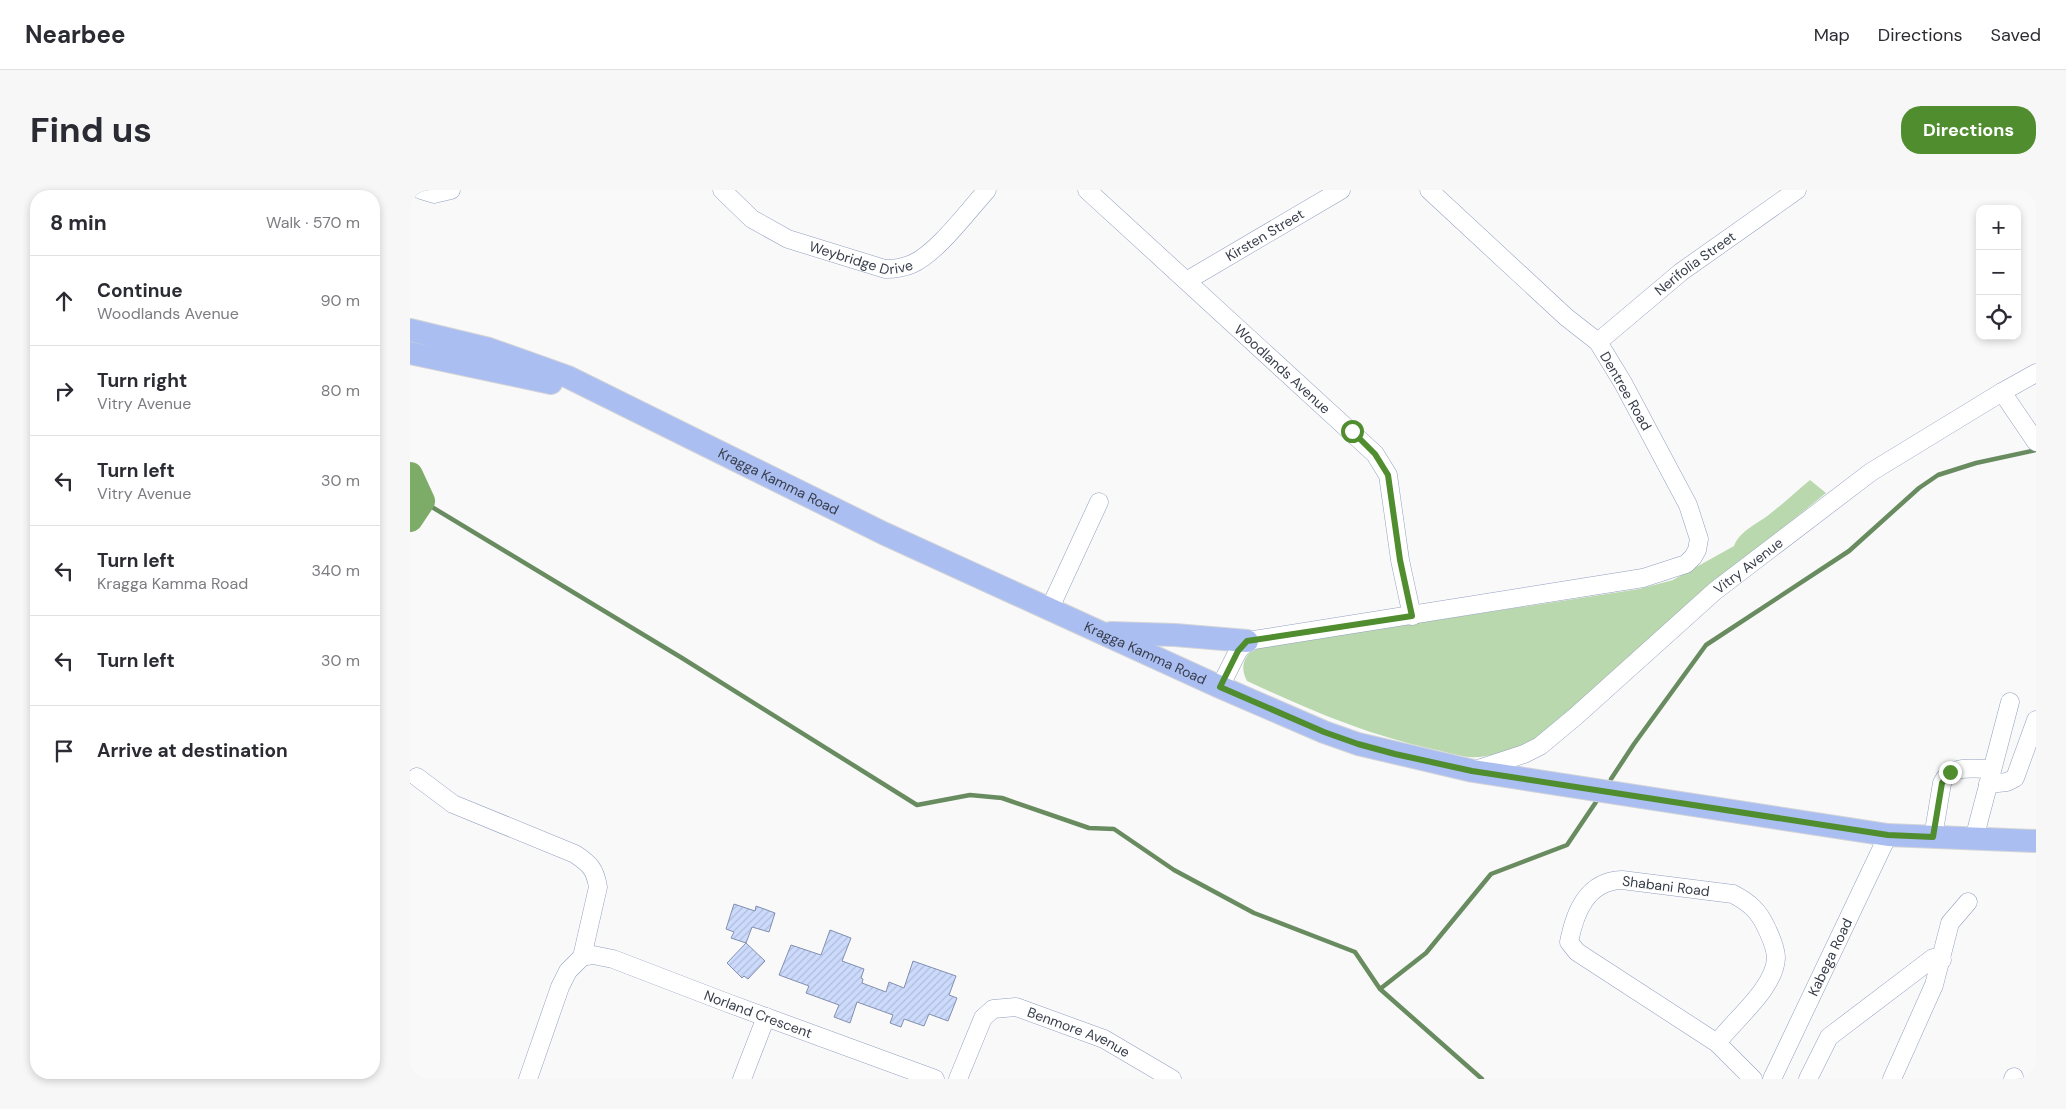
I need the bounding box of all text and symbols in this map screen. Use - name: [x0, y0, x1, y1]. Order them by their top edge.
- text: Nearbee: [25, 19, 125, 50]
- text: Map: [1814, 23, 1850, 47]
- text: Directions: [1878, 23, 1963, 47]
- text: Saved: [1991, 23, 2041, 47]
- button: Directions: [1901, 106, 2036, 154]
- text: Find us: [30, 107, 152, 153]
- street label: Kirsten Street: [1222, 205, 1307, 265]
- map controls: [1976, 205, 2021, 340]
- button: +: [1976, 205, 2021, 250]
- text: 8 min: [50, 209, 107, 237]
- text: Walk · 570 m: [266, 212, 360, 233]
- street label: Nerifolia Street: [1651, 227, 1739, 299]
- street label: Weybridge Drive: [807, 237, 915, 279]
- button: −: [1976, 250, 2021, 295]
- text: Continue: [97, 278, 183, 303]
- icon: ahead: [50, 287, 78, 315]
- text: 90 m: [320, 290, 360, 311]
- button: locate: [1976, 295, 2021, 340]
- text: Woodlands Avenue: [97, 303, 239, 324]
- street label: Woodlands Avenue: [1230, 320, 1334, 418]
- street label: Dentree Road: [1596, 348, 1656, 434]
- text: Turn right: [97, 368, 187, 393]
- icon: right: [50, 377, 78, 405]
- text: 80 m: [321, 380, 360, 401]
- text: Vitry Avenue: [97, 393, 191, 414]
- route start: [1341, 420, 1364, 443]
- street label: Kragga Kamma Road: [715, 444, 842, 519]
- text: Turn left: [97, 458, 175, 483]
- icon: left: [50, 467, 78, 495]
- text: 30 m: [321, 470, 360, 491]
- text: Vitry Avenue: [97, 483, 191, 504]
- street label: Vitry Avenue: [1710, 533, 1787, 598]
- text: Turn left: [97, 548, 175, 573]
- icon: left: [50, 557, 78, 585]
- text: 340 m: [311, 560, 360, 581]
- text: Kragga Kamma Road: [97, 573, 248, 594]
- street label: Kragga Kamma Road: [1081, 617, 1209, 689]
- icon: left: [50, 647, 78, 675]
- text: Turn left: [97, 648, 175, 673]
- text: 30 m: [321, 650, 360, 671]
- icon: arrive: [50, 737, 78, 765]
- text: Arrive at destination: [97, 738, 288, 763]
- route end: [1939, 761, 1962, 784]
- street label: Shabani Road: [1621, 872, 1711, 900]
- street label: Kabega Road: [1804, 915, 1856, 999]
- street label: Norland Crescent: [702, 986, 815, 1042]
- street label: Benmore Avenue: [1025, 1003, 1133, 1061]

